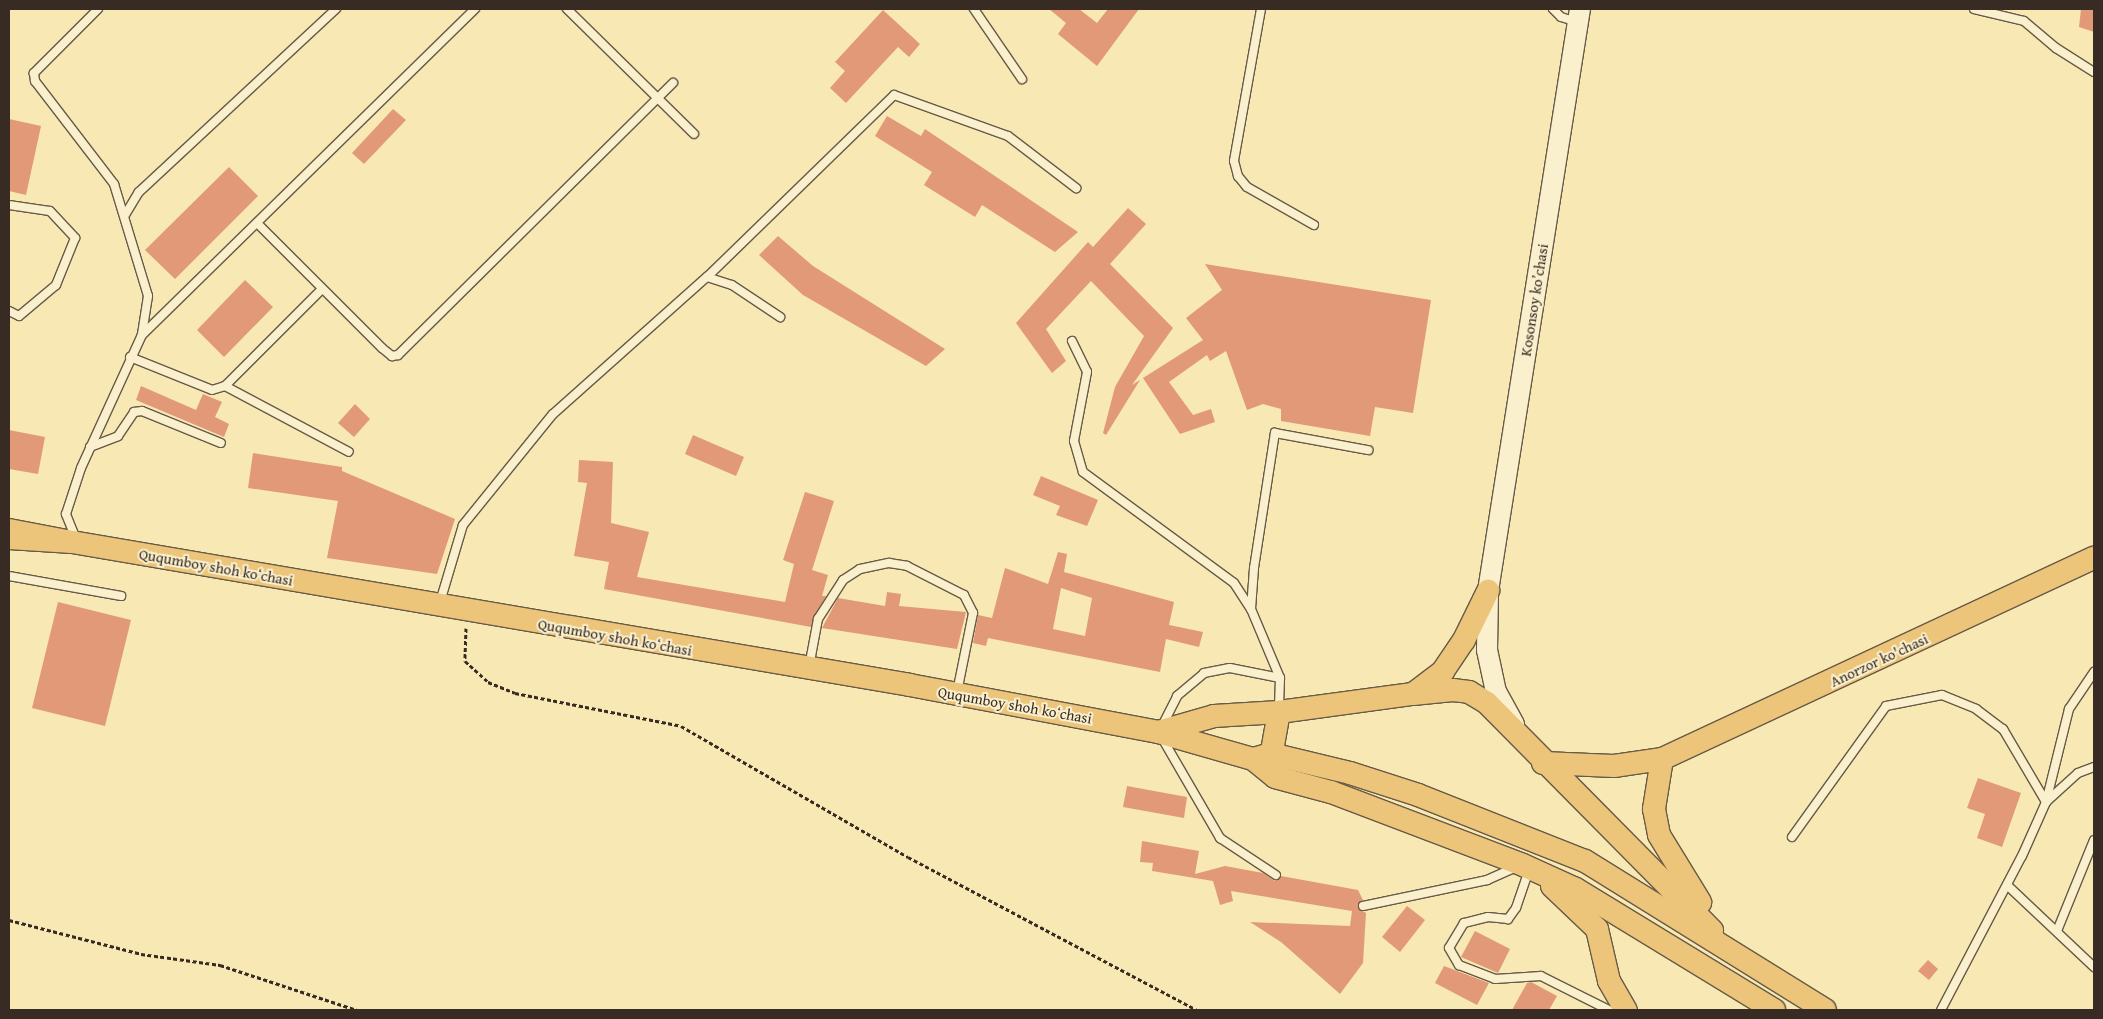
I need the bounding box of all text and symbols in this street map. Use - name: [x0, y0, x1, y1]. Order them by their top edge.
- street label: Kosonsoy ko’chasi: [1516, 242, 1552, 358]
- street label: Ququmboy shoh koʻchasi: [138, 545, 294, 589]
- street label: Ququmboy shoh koʻchasi: [537, 615, 693, 659]
- street label: Anorzor ko'chasi: [1827, 629, 1931, 691]
- street label: Ququmboy shoh koʻchasi: [937, 683, 1093, 727]

